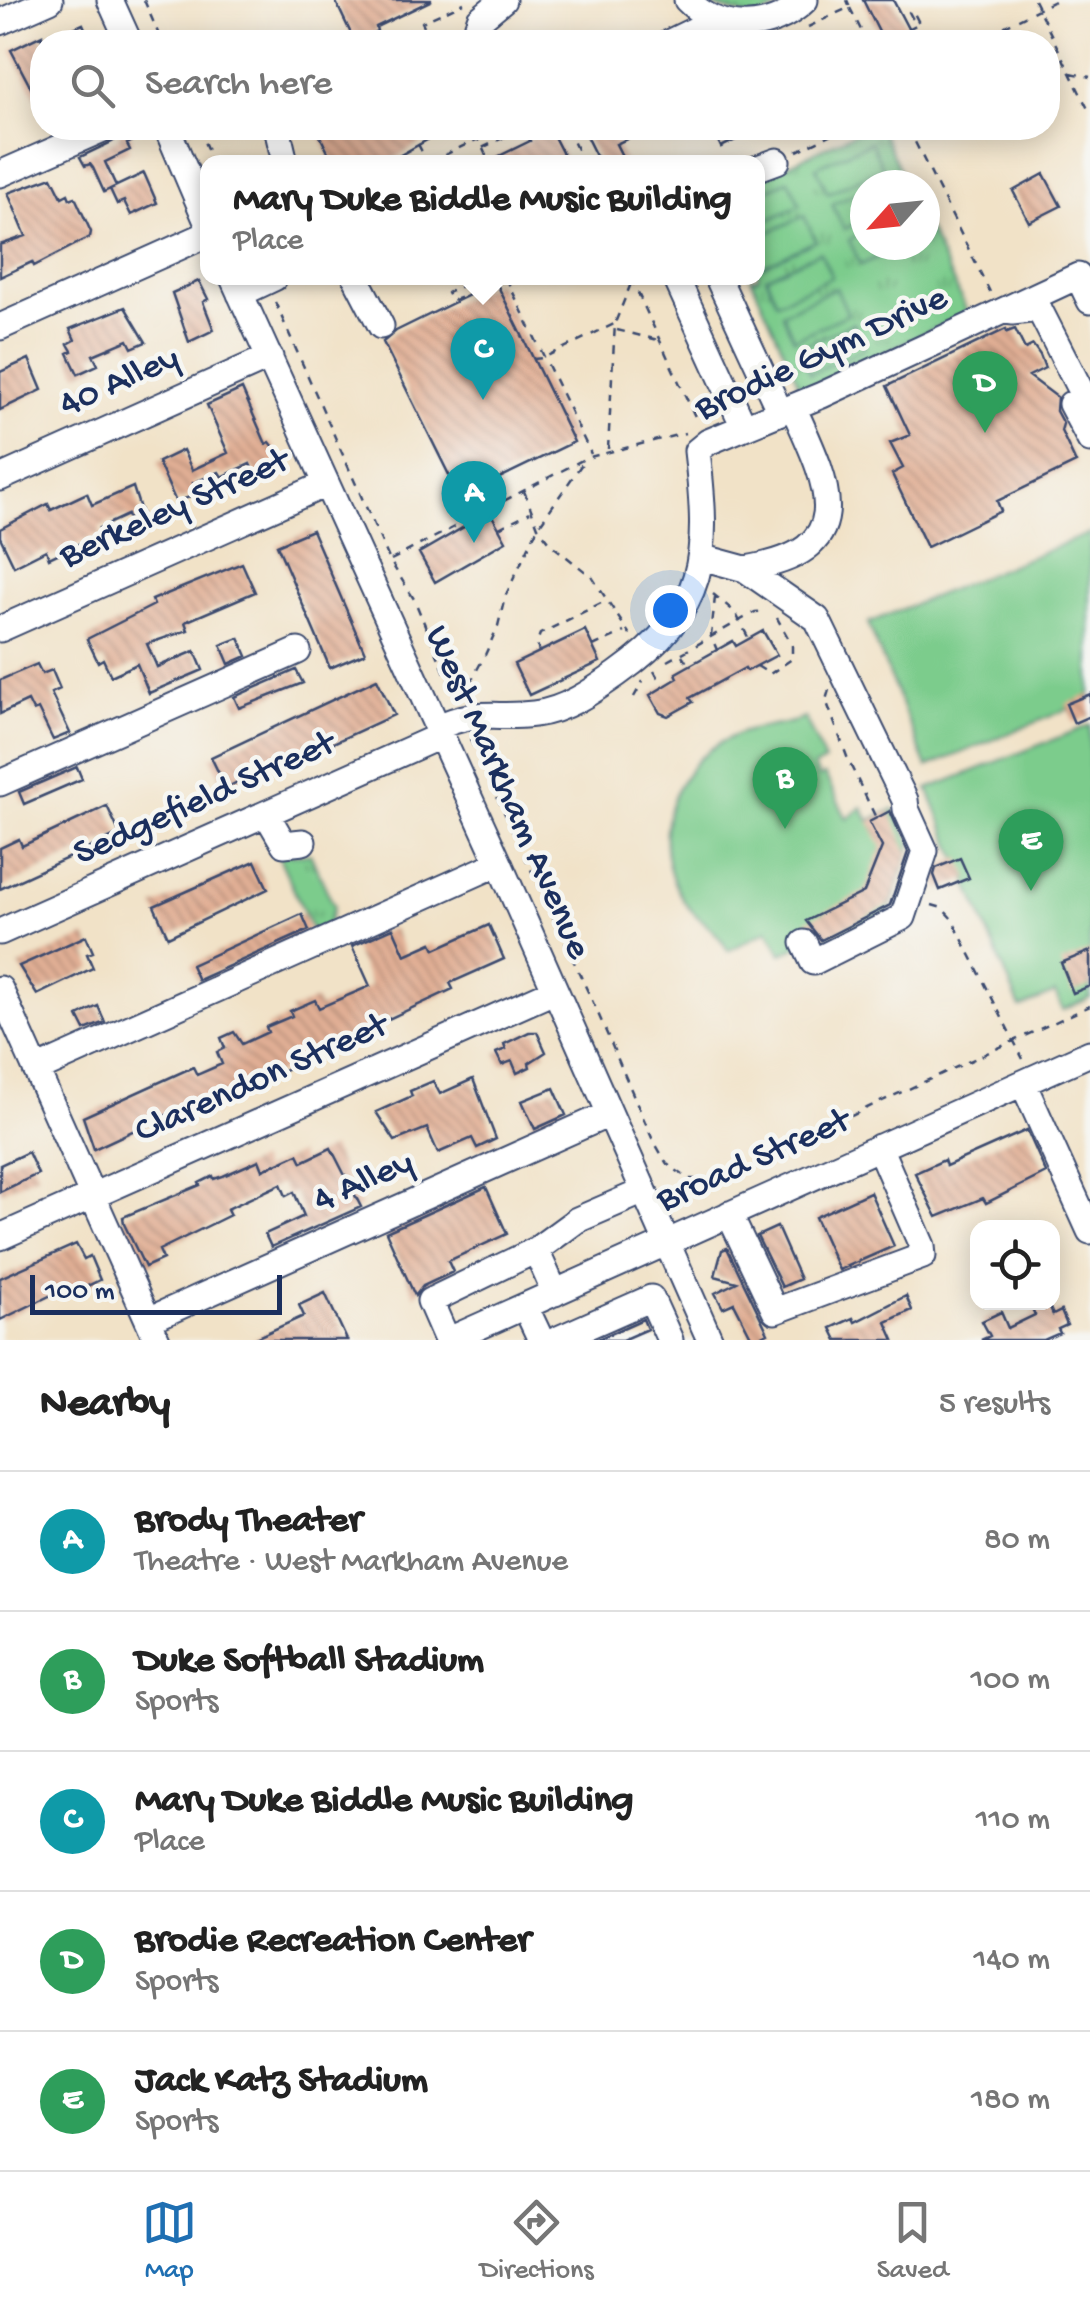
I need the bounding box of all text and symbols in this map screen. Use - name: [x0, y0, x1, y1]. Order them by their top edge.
- search box: [30, 30, 1060, 140]
- icon: search: [65, 58, 120, 113]
- text: Search here: [145, 63, 332, 107]
- popup: [200, 155, 765, 285]
- north arrow: [850, 170, 940, 260]
- text: Mary Duke Biddle Music Building: [233, 179, 732, 223]
- text: Place: [233, 223, 303, 261]
- street label: Brodie Gym Drive: [688, 277, 955, 433]
- pin: C: [450, 318, 516, 400]
- street label: 40 Alley: [53, 337, 187, 429]
- pin: D: [952, 350, 1018, 433]
- street label: Berkeley Street: [53, 438, 300, 581]
- pin: A: [442, 460, 506, 543]
- your location: [645, 585, 696, 636]
- street label: West Markham Avenue: [413, 620, 599, 967]
- street label: Sedgefield Street: [68, 721, 346, 877]
- pin: B: [752, 746, 818, 829]
- pin: E: [998, 808, 1064, 891]
- street label: Clarendon Street: [129, 1003, 398, 1155]
- street label: Broad Street: [650, 1099, 860, 1224]
- street label: 4 Alley: [307, 1142, 421, 1224]
- map controls: [970, 1220, 1060, 1310]
- button: locate: [970, 1220, 1060, 1310]
- scale bar: [30, 1270, 282, 1314]
- text: 100 m: [45, 1276, 115, 1309]
- text: Nearby: [40, 1381, 170, 1430]
- text: 5 results: [939, 1386, 1050, 1424]
- text: Brody Theater: [135, 1500, 362, 1544]
- text: A: [63, 1522, 82, 1560]
- text: 80 m: [984, 1522, 1050, 1560]
- text: Theatre · West Markham Avenue: [135, 1544, 568, 1582]
- text: Duke Softball Stadium: [135, 1640, 484, 1684]
- text: B: [64, 1662, 81, 1700]
- text: 100 m: [970, 1662, 1050, 1700]
- text: Sports: [135, 1684, 218, 1722]
- text: Mary Duke Biddle Music Building: [135, 1780, 633, 1824]
- text: C: [64, 1802, 81, 1840]
- text: 110 m: [976, 1802, 1050, 1840]
- text: Place: [135, 1824, 205, 1862]
- text: Brodie Recreation Center: [135, 1920, 531, 1964]
- text: D: [62, 1942, 83, 1980]
- text: 140 m: [973, 1942, 1050, 1980]
- text: Sports: [135, 1964, 218, 2002]
- text: Jack Katz Stadium: [135, 2060, 428, 2104]
- text: E: [63, 2082, 82, 2120]
- text: 180 m: [971, 2082, 1050, 2120]
- text: Sports: [135, 2104, 218, 2142]
- tab: Map: [142, 2195, 197, 2288]
- tab: Directions: [480, 2195, 594, 2288]
- tab: Saved: [877, 2195, 948, 2288]

